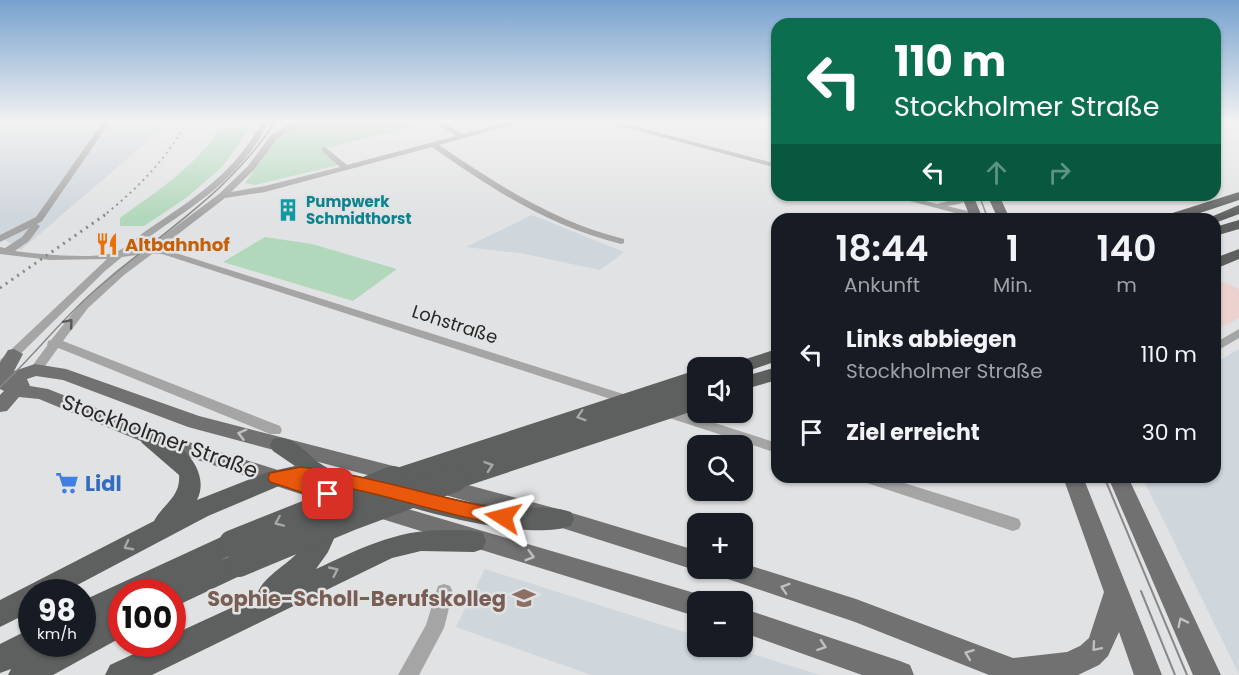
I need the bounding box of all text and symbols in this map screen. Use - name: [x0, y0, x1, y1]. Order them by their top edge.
- text: 110 m: [894, 32, 1006, 91]
- icon: left: [795, 42, 873, 120]
- text: Stockholmer Straße: [894, 88, 1159, 125]
- icon: left: [917, 156, 950, 189]
- icon: ahead: [980, 156, 1013, 189]
- icon: right: [1043, 156, 1076, 189]
- place label: Pumpwerk Schmidthorst: [306, 191, 412, 229]
- building icon: Pumpwerk Schmidthorst: [275, 197, 301, 223]
- text: 18:44: [835, 223, 929, 274]
- text: 1: [1006, 223, 1019, 274]
- text: 140: [1097, 223, 1157, 274]
- restaurant icon: Altbahnhof: [94, 231, 120, 257]
- place label: Altbahnhof: [125, 232, 230, 257]
- text: Ankunft: [844, 271, 920, 299]
- text: Min.: [993, 271, 1032, 299]
- text: m: [1116, 271, 1137, 299]
- street label: Lohstraße: [409, 298, 501, 350]
- one-way arrow: [62, 319, 73, 330]
- text: Links abbiegen: [846, 324, 1017, 355]
- icon: left: [795, 338, 828, 371]
- text: 110 m: [1141, 339, 1197, 370]
- map controls: [687, 357, 753, 657]
- button: sound: [687, 357, 753, 423]
- text: Stockholmer Straße: [846, 357, 1043, 385]
- street label: Stockholmer Straße: [58, 387, 262, 485]
- one-way arrow: [576, 409, 587, 421]
- icon: arrive: [795, 416, 828, 449]
- text: Ziel erreicht: [846, 417, 980, 448]
- text: 30 m: [1142, 417, 1197, 448]
- one-way arrow: [237, 429, 247, 442]
- button: search: [687, 435, 753, 501]
- one-way arrow: [483, 461, 493, 473]
- pin: [302, 468, 353, 519]
- place label: Lidl: [85, 469, 122, 498]
- supermarket icon: Lidl: [54, 470, 80, 496]
- icon: arrive: [311, 477, 344, 510]
- position arrow: [471, 485, 535, 549]
- button: +: [687, 513, 753, 579]
- one-way arrow: [274, 515, 285, 527]
- one-way arrow: [124, 539, 134, 550]
- one-way arrow: [525, 549, 535, 562]
- one-way arrow: [328, 566, 339, 578]
- speed limit sign: 100: [108, 579, 186, 657]
- one-way arrow: [780, 583, 791, 596]
- place label: Sophie-Scholl-Berufskolleg: [207, 584, 506, 613]
- school or university icon: Sophie-Scholl-Berufskolleg: [511, 585, 537, 611]
- text: 98: [38, 589, 76, 632]
- button: −: [687, 591, 753, 657]
- one-way arrow: [1177, 618, 1189, 629]
- text: km/h: [37, 623, 77, 644]
- one-way arrow: [816, 639, 827, 652]
- one-way arrow: [1092, 641, 1103, 651]
- one-way arrow: [964, 648, 975, 661]

